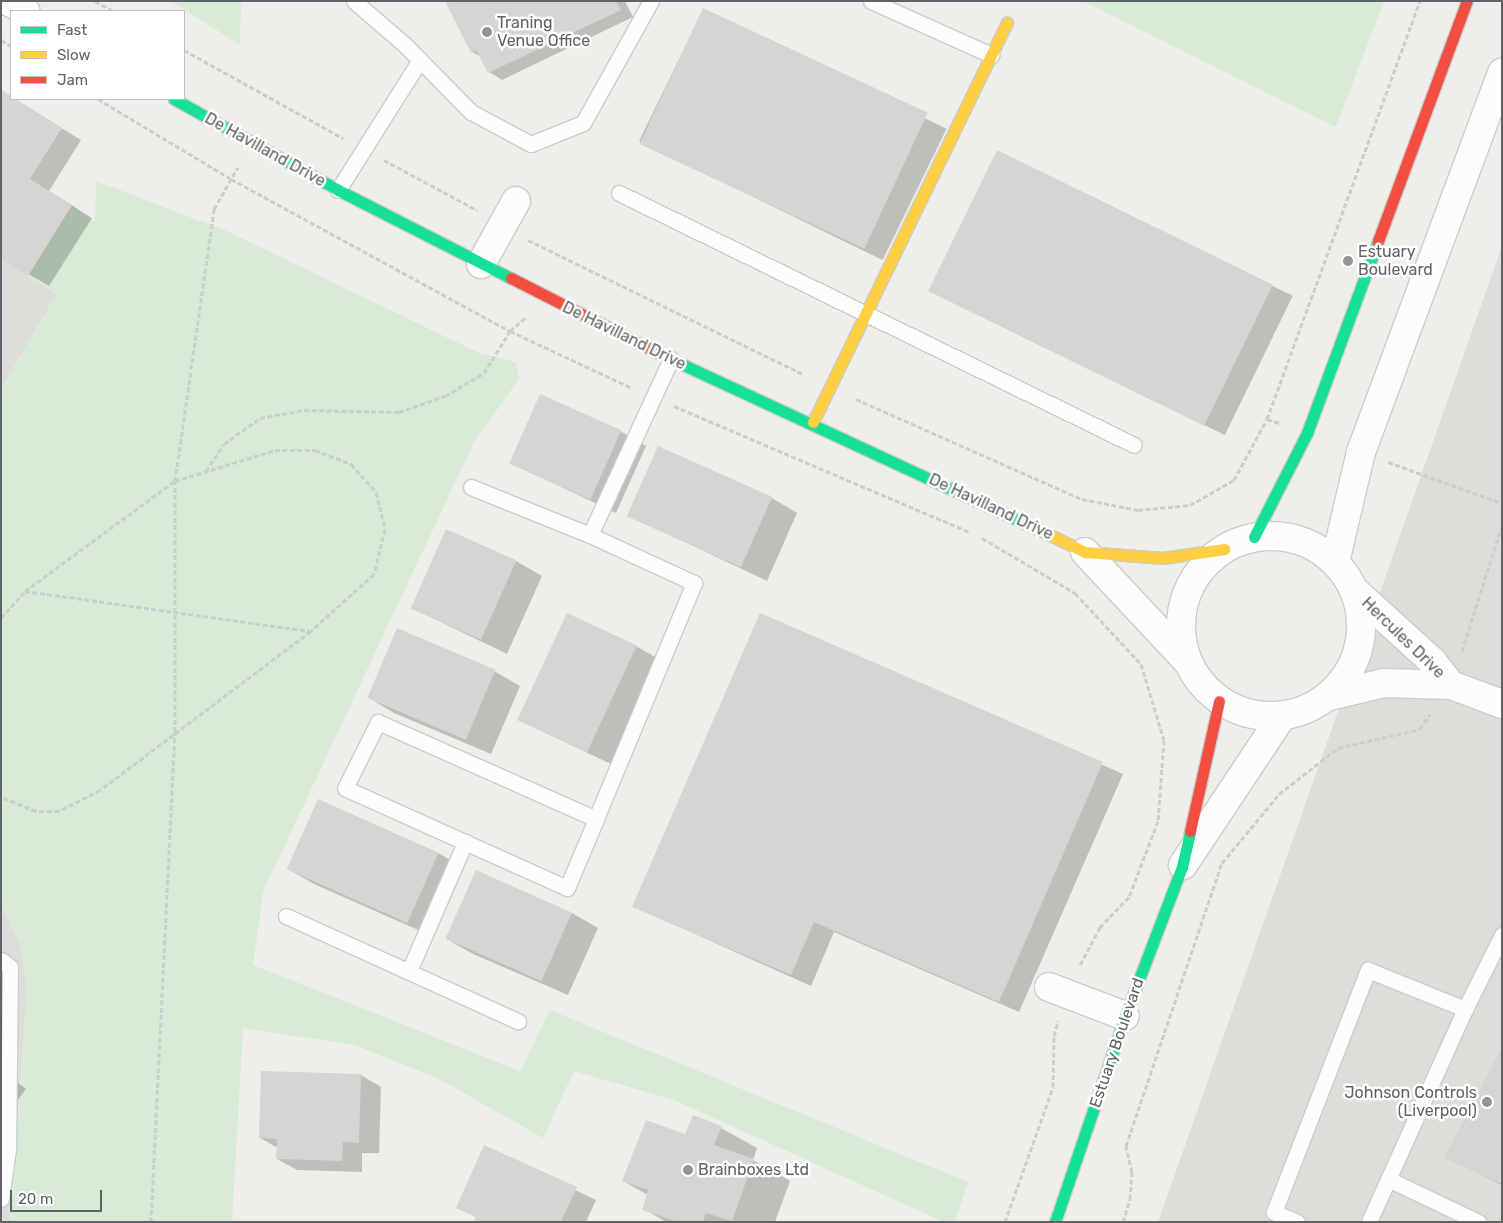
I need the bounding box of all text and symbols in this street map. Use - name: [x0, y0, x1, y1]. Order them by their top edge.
- legend: [10, 10, 185, 100]
- place label: Traning Venue Office: [497, 13, 590, 51]
- text: Fast: [57, 21, 87, 39]
- marker: Traning Venue Office: [481, 26, 493, 38]
- text: Slow: [57, 46, 90, 64]
- text: Jam: [57, 71, 88, 89]
- street label: De Havilland Drive: [201, 109, 329, 191]
- place label: Estuary Boulevard: [1358, 242, 1433, 280]
- marker: Estuary Boulevard: [1342, 255, 1354, 267]
- street label: De Havilland Drive: [559, 298, 689, 374]
- street label: De Havilland Drive: [926, 470, 1056, 544]
- street label: Hercules Drive: [1357, 594, 1449, 682]
- street label: Estuary Boulevard: [1086, 975, 1148, 1111]
- place label: Johnson Controls (Liverpool): [1344, 1083, 1477, 1121]
- marker: Johnson Controls (Liverpool): [1481, 1096, 1493, 1108]
- place label: Brainboxes Ltd: [698, 1160, 809, 1180]
- marker: Brainboxes Ltd: [682, 1164, 694, 1176]
- scale bar: [12, 1180, 105, 1212]
- text: 20 m: [18, 1190, 53, 1208]

